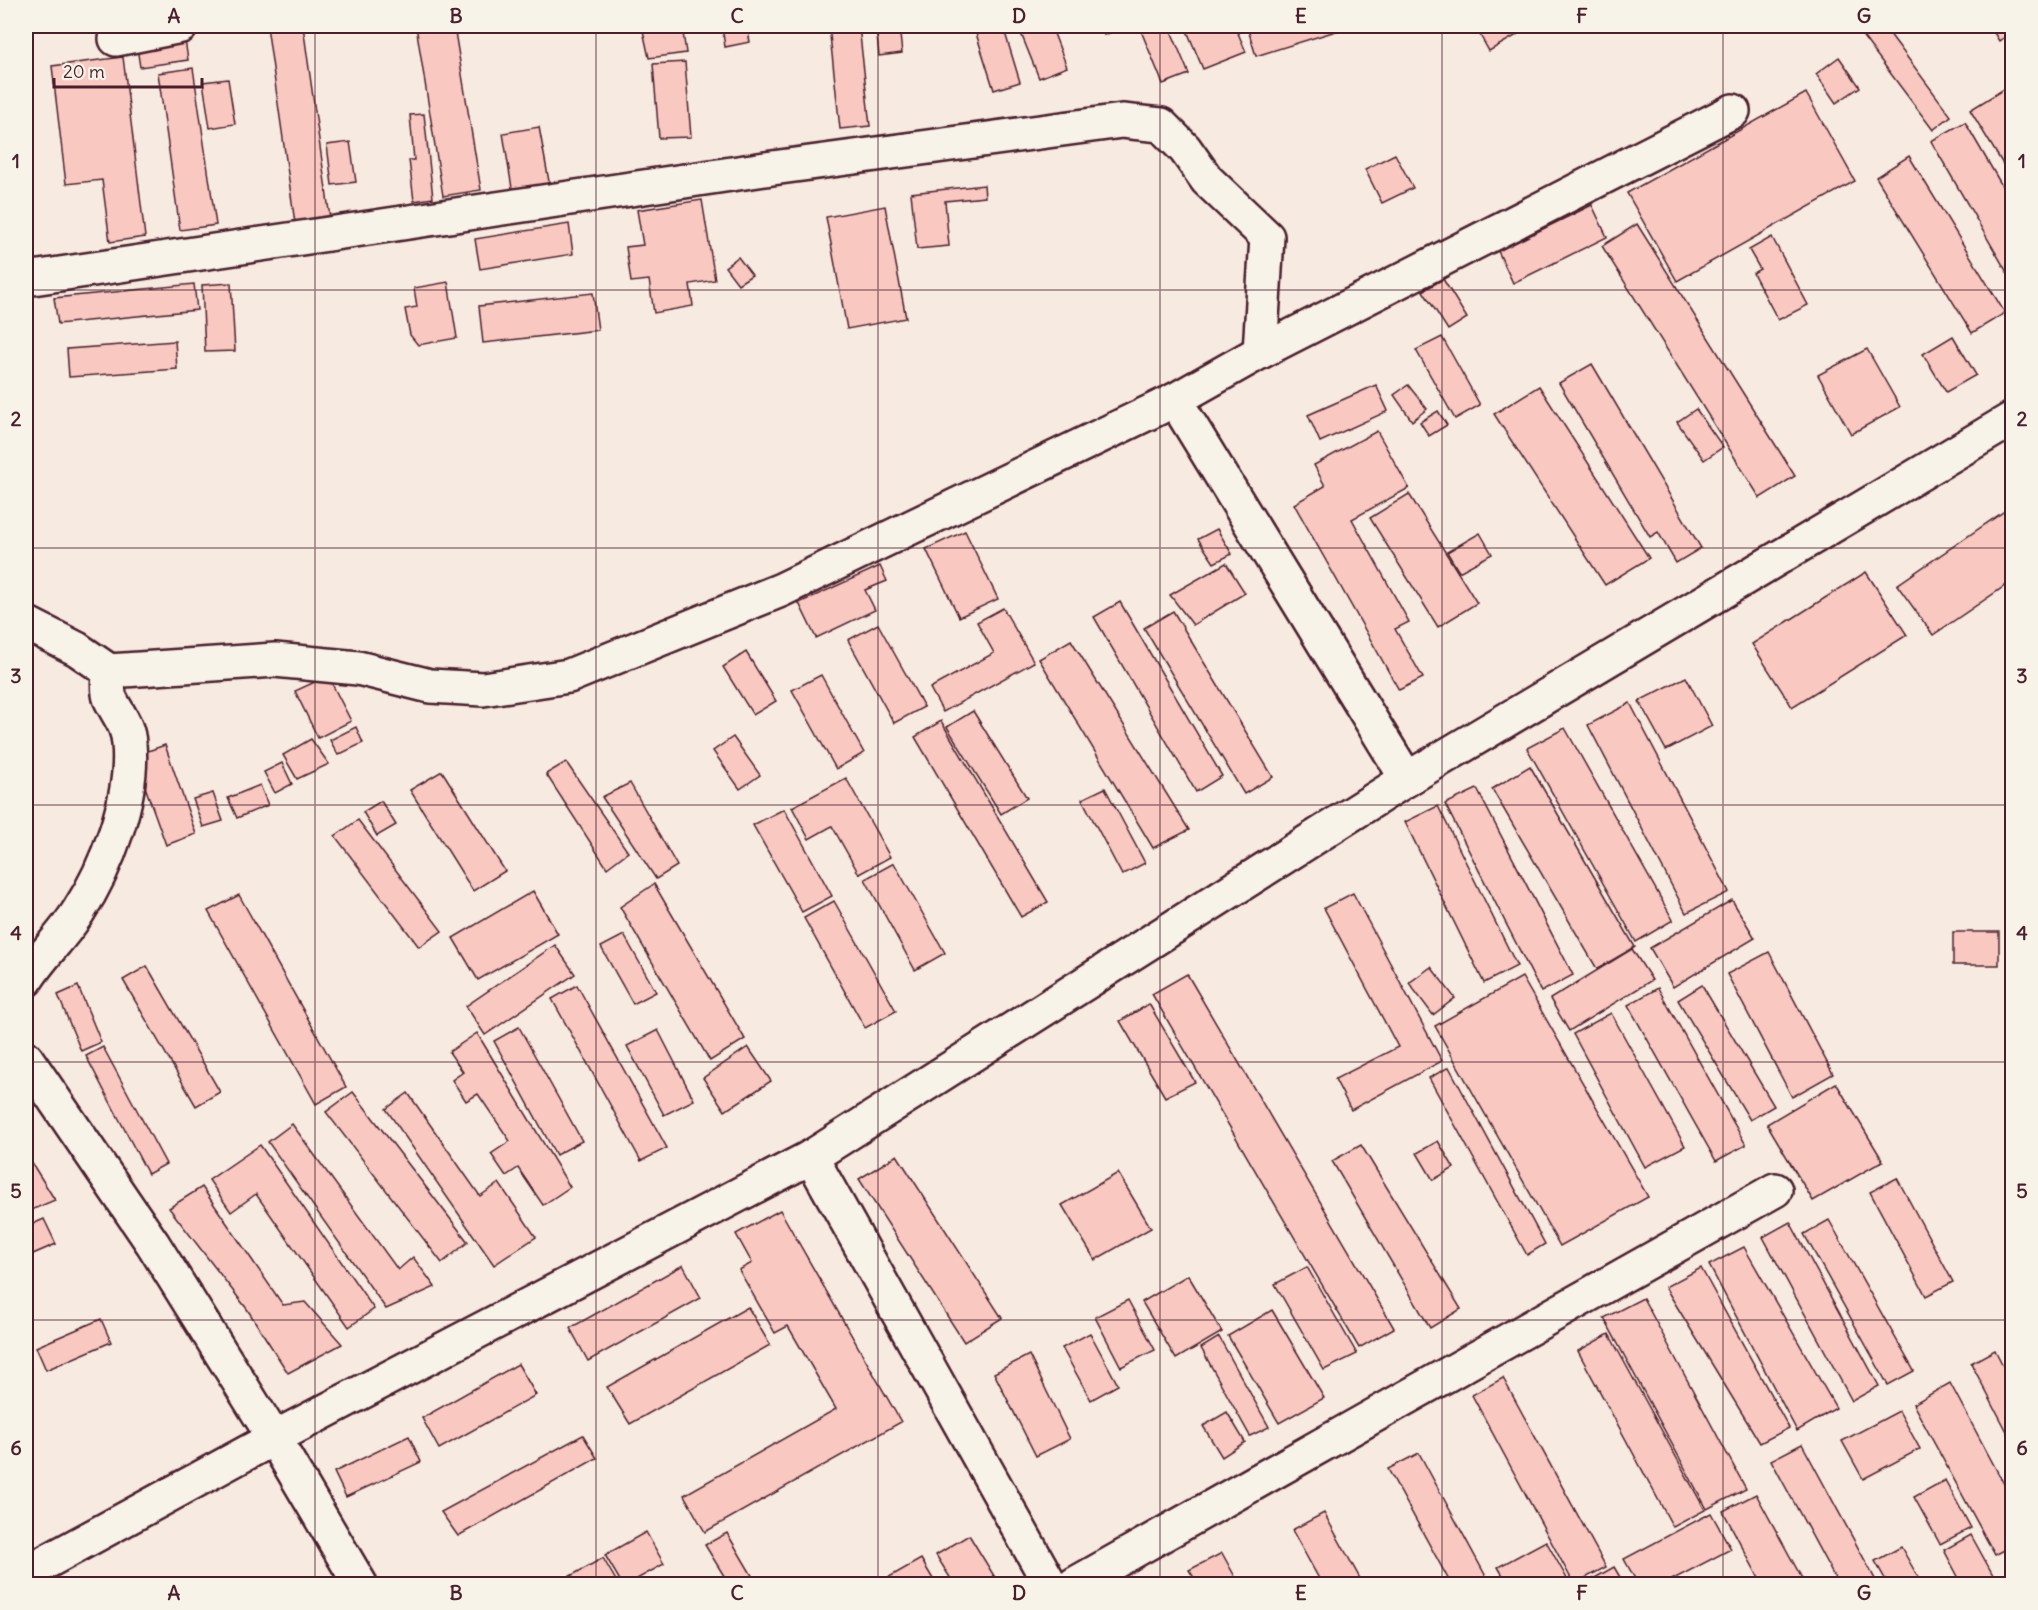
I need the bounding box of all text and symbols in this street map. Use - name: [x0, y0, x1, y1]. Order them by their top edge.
- text: A: [168, 3, 181, 28]
- text: B: [449, 3, 463, 28]
- text: C: [730, 3, 744, 28]
- text: D: [1012, 3, 1026, 28]
- text: E: [1295, 3, 1307, 28]
- text: F: [1576, 3, 1588, 28]
- text: G: [1857, 3, 1871, 28]
- scale bar: [54, 51, 202, 89]
- text: 20 m: [63, 60, 105, 83]
- text: 1: [12, 148, 20, 173]
- text: 1: [2018, 148, 2026, 173]
- text: 2: [11, 406, 22, 431]
- text: 2: [2017, 406, 2028, 431]
- text: 3: [10, 663, 22, 688]
- text: 3: [2016, 663, 2028, 688]
- text: 4: [10, 920, 22, 945]
- text: 4: [2016, 920, 2028, 945]
- text: 5: [10, 1178, 22, 1203]
- text: 5: [2016, 1178, 2028, 1203]
- text: 6: [10, 1435, 22, 1460]
- text: 6: [2016, 1435, 2028, 1460]
- text: A: [168, 1580, 181, 1605]
- text: B: [449, 1580, 463, 1605]
- text: C: [730, 1580, 744, 1605]
- text: D: [1012, 1580, 1026, 1605]
- text: E: [1295, 1580, 1307, 1605]
- text: F: [1576, 1580, 1588, 1605]
- text: G: [1857, 1580, 1871, 1605]

